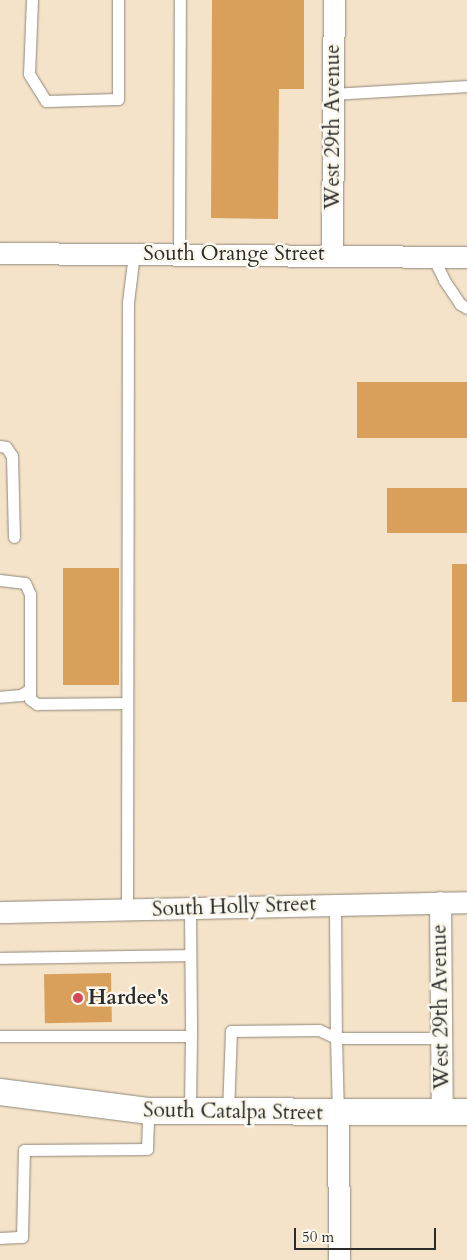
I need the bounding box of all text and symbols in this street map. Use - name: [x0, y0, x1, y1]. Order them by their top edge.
- street label: West 29th Avenue: [320, 44, 346, 210]
- street label: South Orange Street: [143, 241, 325, 267]
- street label: South Holly Street: [152, 892, 316, 922]
- street label: West 29th Avenue: [427, 924, 455, 1090]
- place label: Hardee's: [88, 985, 169, 1011]
- marker: Hardee's: [72, 992, 84, 1004]
- street label: South Catalpa Street: [143, 1098, 323, 1126]
- scale bar: [297, 1218, 440, 1250]
- text: 50 m: [302, 1227, 334, 1247]

